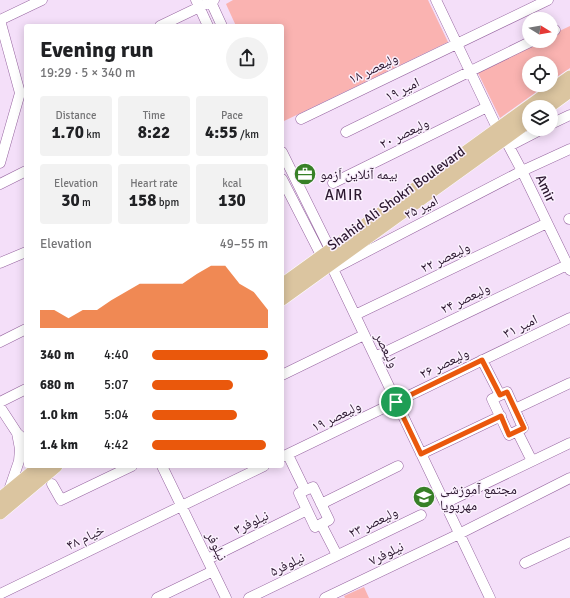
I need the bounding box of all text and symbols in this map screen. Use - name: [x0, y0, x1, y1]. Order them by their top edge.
- north arrow: [522, 12, 558, 48]
- map controls: [522, 12, 558, 136]
- text: Evening run: [40, 36, 154, 63]
- button: share: [226, 37, 268, 79]
- street label: ولیعصر ۱۸: [346, 49, 401, 88]
- button: locate: [522, 56, 558, 92]
- text: 19:29 · 5 × 340 m: [40, 65, 135, 81]
- street label: امیر ۱۹: [382, 74, 422, 105]
- button: layers: [522, 100, 558, 136]
- text: Distance: [56, 109, 96, 122]
- text: Time: [143, 109, 165, 122]
- text: Pace: [221, 109, 243, 122]
- street label: ولیعصر ۲۰: [377, 114, 432, 153]
- text: 1.70: [51, 122, 84, 143]
- text: 8:22: [138, 122, 170, 143]
- text: 4:55: [205, 122, 238, 143]
- text: km: [84, 128, 101, 141]
- text: /km: [238, 128, 259, 141]
- street label: Shahid Ali Shokri Boulevard: [324, 143, 468, 254]
- office icon: بیمه آنلاین اَزمو: [292, 161, 318, 187]
- place label: بیمه آنلاین اَزمو: [320, 166, 398, 183]
- street label: Amir: [532, 172, 560, 206]
- text: Elevation: [54, 177, 98, 190]
- text: Heart rate: [130, 177, 178, 190]
- text: kcal: [222, 177, 242, 190]
- district label: AMIR: [325, 186, 363, 204]
- text: 30: [61, 190, 80, 211]
- text: 158: [129, 190, 156, 211]
- text: 130: [218, 190, 246, 211]
- street label: امیر ۲۵: [401, 192, 441, 223]
- text: m: [80, 196, 91, 209]
- text: bpm: [156, 196, 179, 209]
- text: Elevation: [40, 236, 92, 252]
- text: 49–55 m: [220, 236, 268, 252]
- street label: ولیعصر ۲۲: [418, 238, 473, 277]
- street label: ولیعصر ۲۴: [438, 279, 493, 318]
- street label: امیر ۳۱: [500, 311, 540, 342]
- street label: ولیعصر: [370, 329, 402, 371]
- street label: ولیعصر ۲۶: [417, 344, 472, 383]
- text: 340 m: [40, 347, 74, 363]
- text: 4:40: [104, 347, 129, 363]
- text: 680 m: [40, 377, 74, 393]
- text: 5:07: [104, 377, 129, 393]
- pin: [379, 385, 413, 419]
- icon: arrive: [385, 391, 407, 413]
- street label: ولیعصر ۱۹: [309, 397, 364, 436]
- text: 1.0 km: [40, 407, 78, 423]
- text: 5:04: [104, 407, 129, 423]
- text: 1.4 km: [40, 437, 78, 453]
- text: 4:42: [104, 437, 129, 453]
- place label: مجتمع آموزشی مهرپویا: [440, 481, 517, 514]
- school or university icon: مجتمع آموزشی مهرپویا: [411, 484, 437, 510]
- street label: ولیعصر ۲۳: [346, 503, 401, 542]
- street label: نیلوفر۳: [231, 507, 272, 538]
- street label: خیام ۴۸: [64, 521, 107, 555]
- street label: نیلوفر: [202, 528, 231, 564]
- street label: نیلوفر۷: [366, 538, 407, 569]
- street label: نیلوفر۵: [267, 549, 308, 580]

